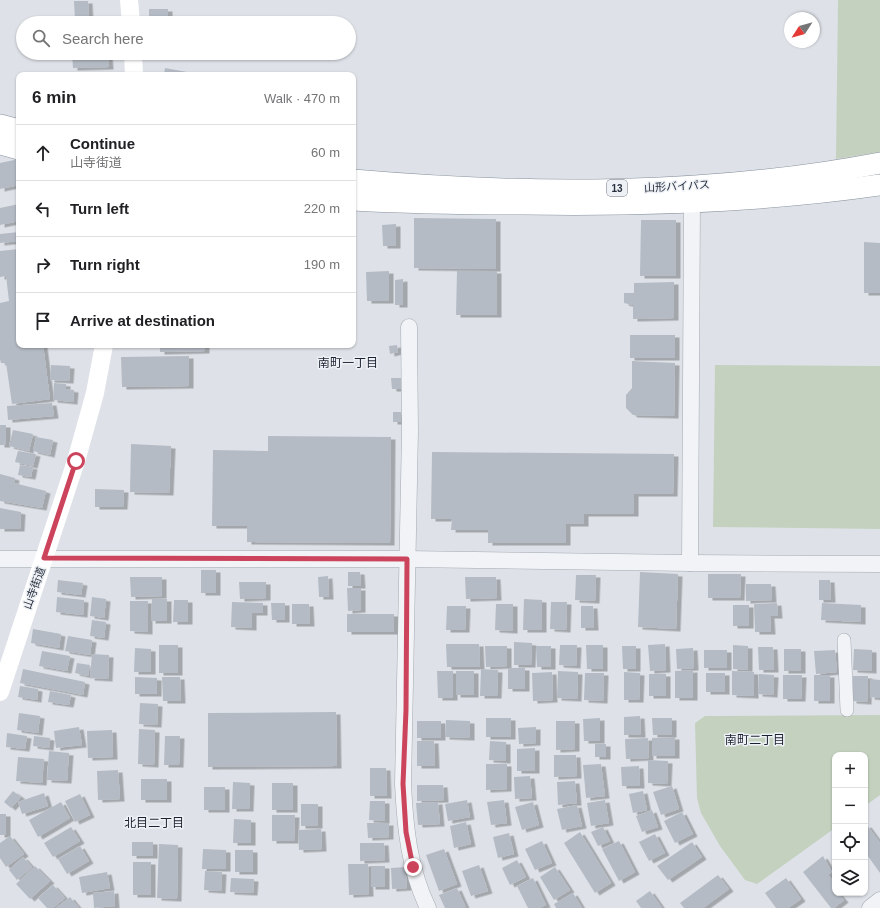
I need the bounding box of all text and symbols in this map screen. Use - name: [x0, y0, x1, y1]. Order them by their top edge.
- north arrow: [784, 12, 820, 48]
- search box: [16, 16, 356, 60]
- icon: search: [30, 27, 52, 49]
- text: Search here: [62, 30, 144, 47]
- text: 6 min: [32, 88, 76, 107]
- text: Walk · 470 m: [264, 91, 340, 106]
- text: Continue: [70, 135, 135, 152]
- icon: ahead: [32, 142, 54, 164]
- text: 60 m: [311, 145, 340, 160]
- text: 山寺街道: [70, 155, 122, 170]
- street label: 山形バイパス: [644, 178, 710, 194]
- road number: 13: [607, 180, 627, 196]
- icon: left: [32, 198, 54, 220]
- text: Turn left: [70, 200, 129, 217]
- text: 220 m: [304, 201, 340, 216]
- icon: right: [32, 254, 54, 276]
- text: Turn right: [70, 256, 140, 273]
- text: 190 m: [304, 257, 340, 272]
- icon: arrive: [32, 310, 54, 332]
- text: Arrive at destination: [70, 312, 215, 329]
- district label: 南町一丁目: [318, 356, 378, 370]
- route start: [67, 452, 85, 470]
- street label: 山寺街道: [21, 565, 47, 611]
- district label: 南町二丁目: [725, 733, 785, 747]
- map controls: [832, 752, 868, 896]
- button: +: [832, 752, 868, 788]
- button: −: [832, 788, 868, 824]
- district label: 北目二丁目: [124, 816, 184, 830]
- button: locate: [832, 824, 868, 860]
- route end: [404, 858, 422, 876]
- button: layers: [832, 860, 868, 896]

